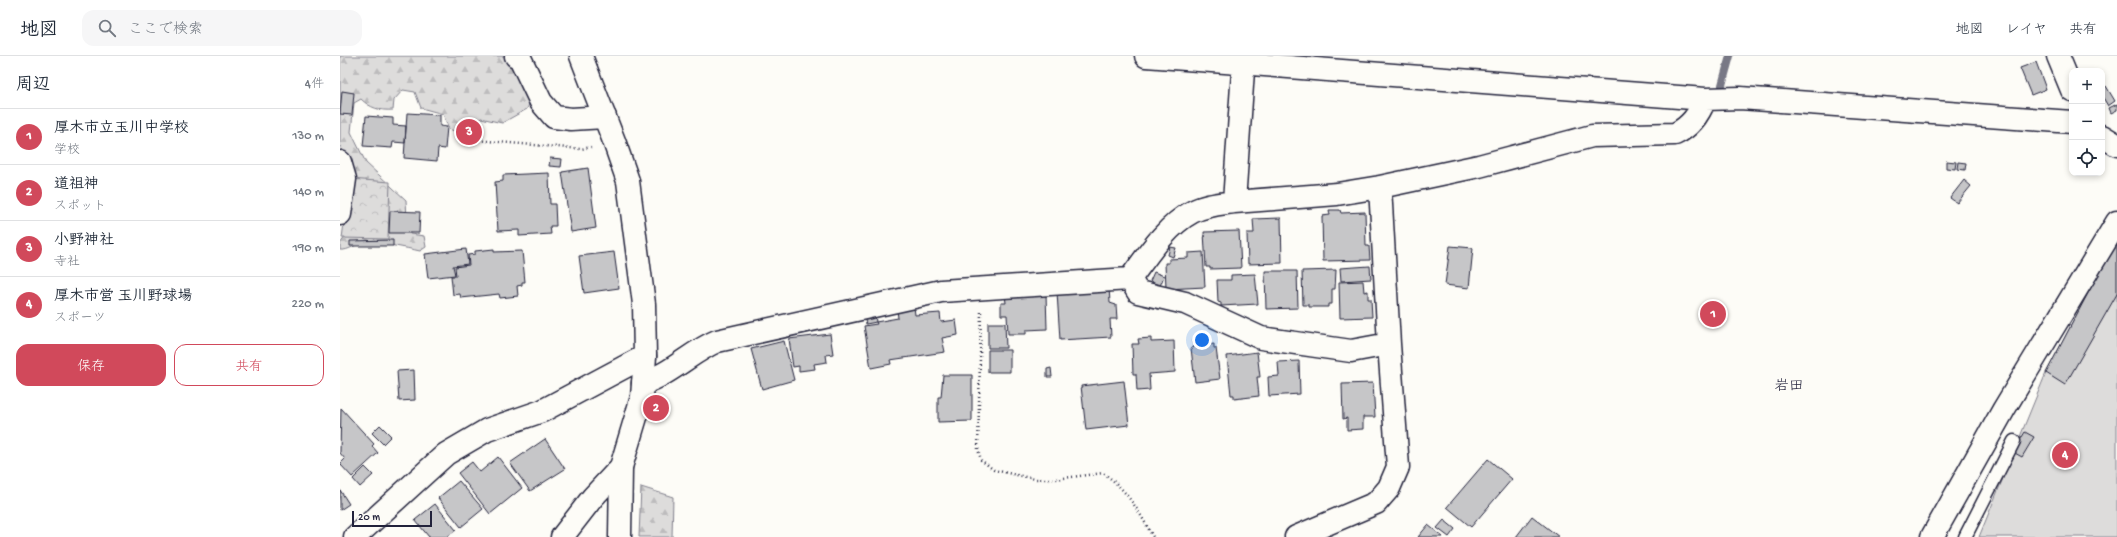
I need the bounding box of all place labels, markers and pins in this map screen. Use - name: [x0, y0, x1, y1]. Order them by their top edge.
- pin: 3: [456, 117, 482, 147]
- pin: 1: [1700, 299, 1726, 329]
- pin: 2: [643, 393, 669, 423]
- pin: 4: [2052, 440, 2078, 470]

